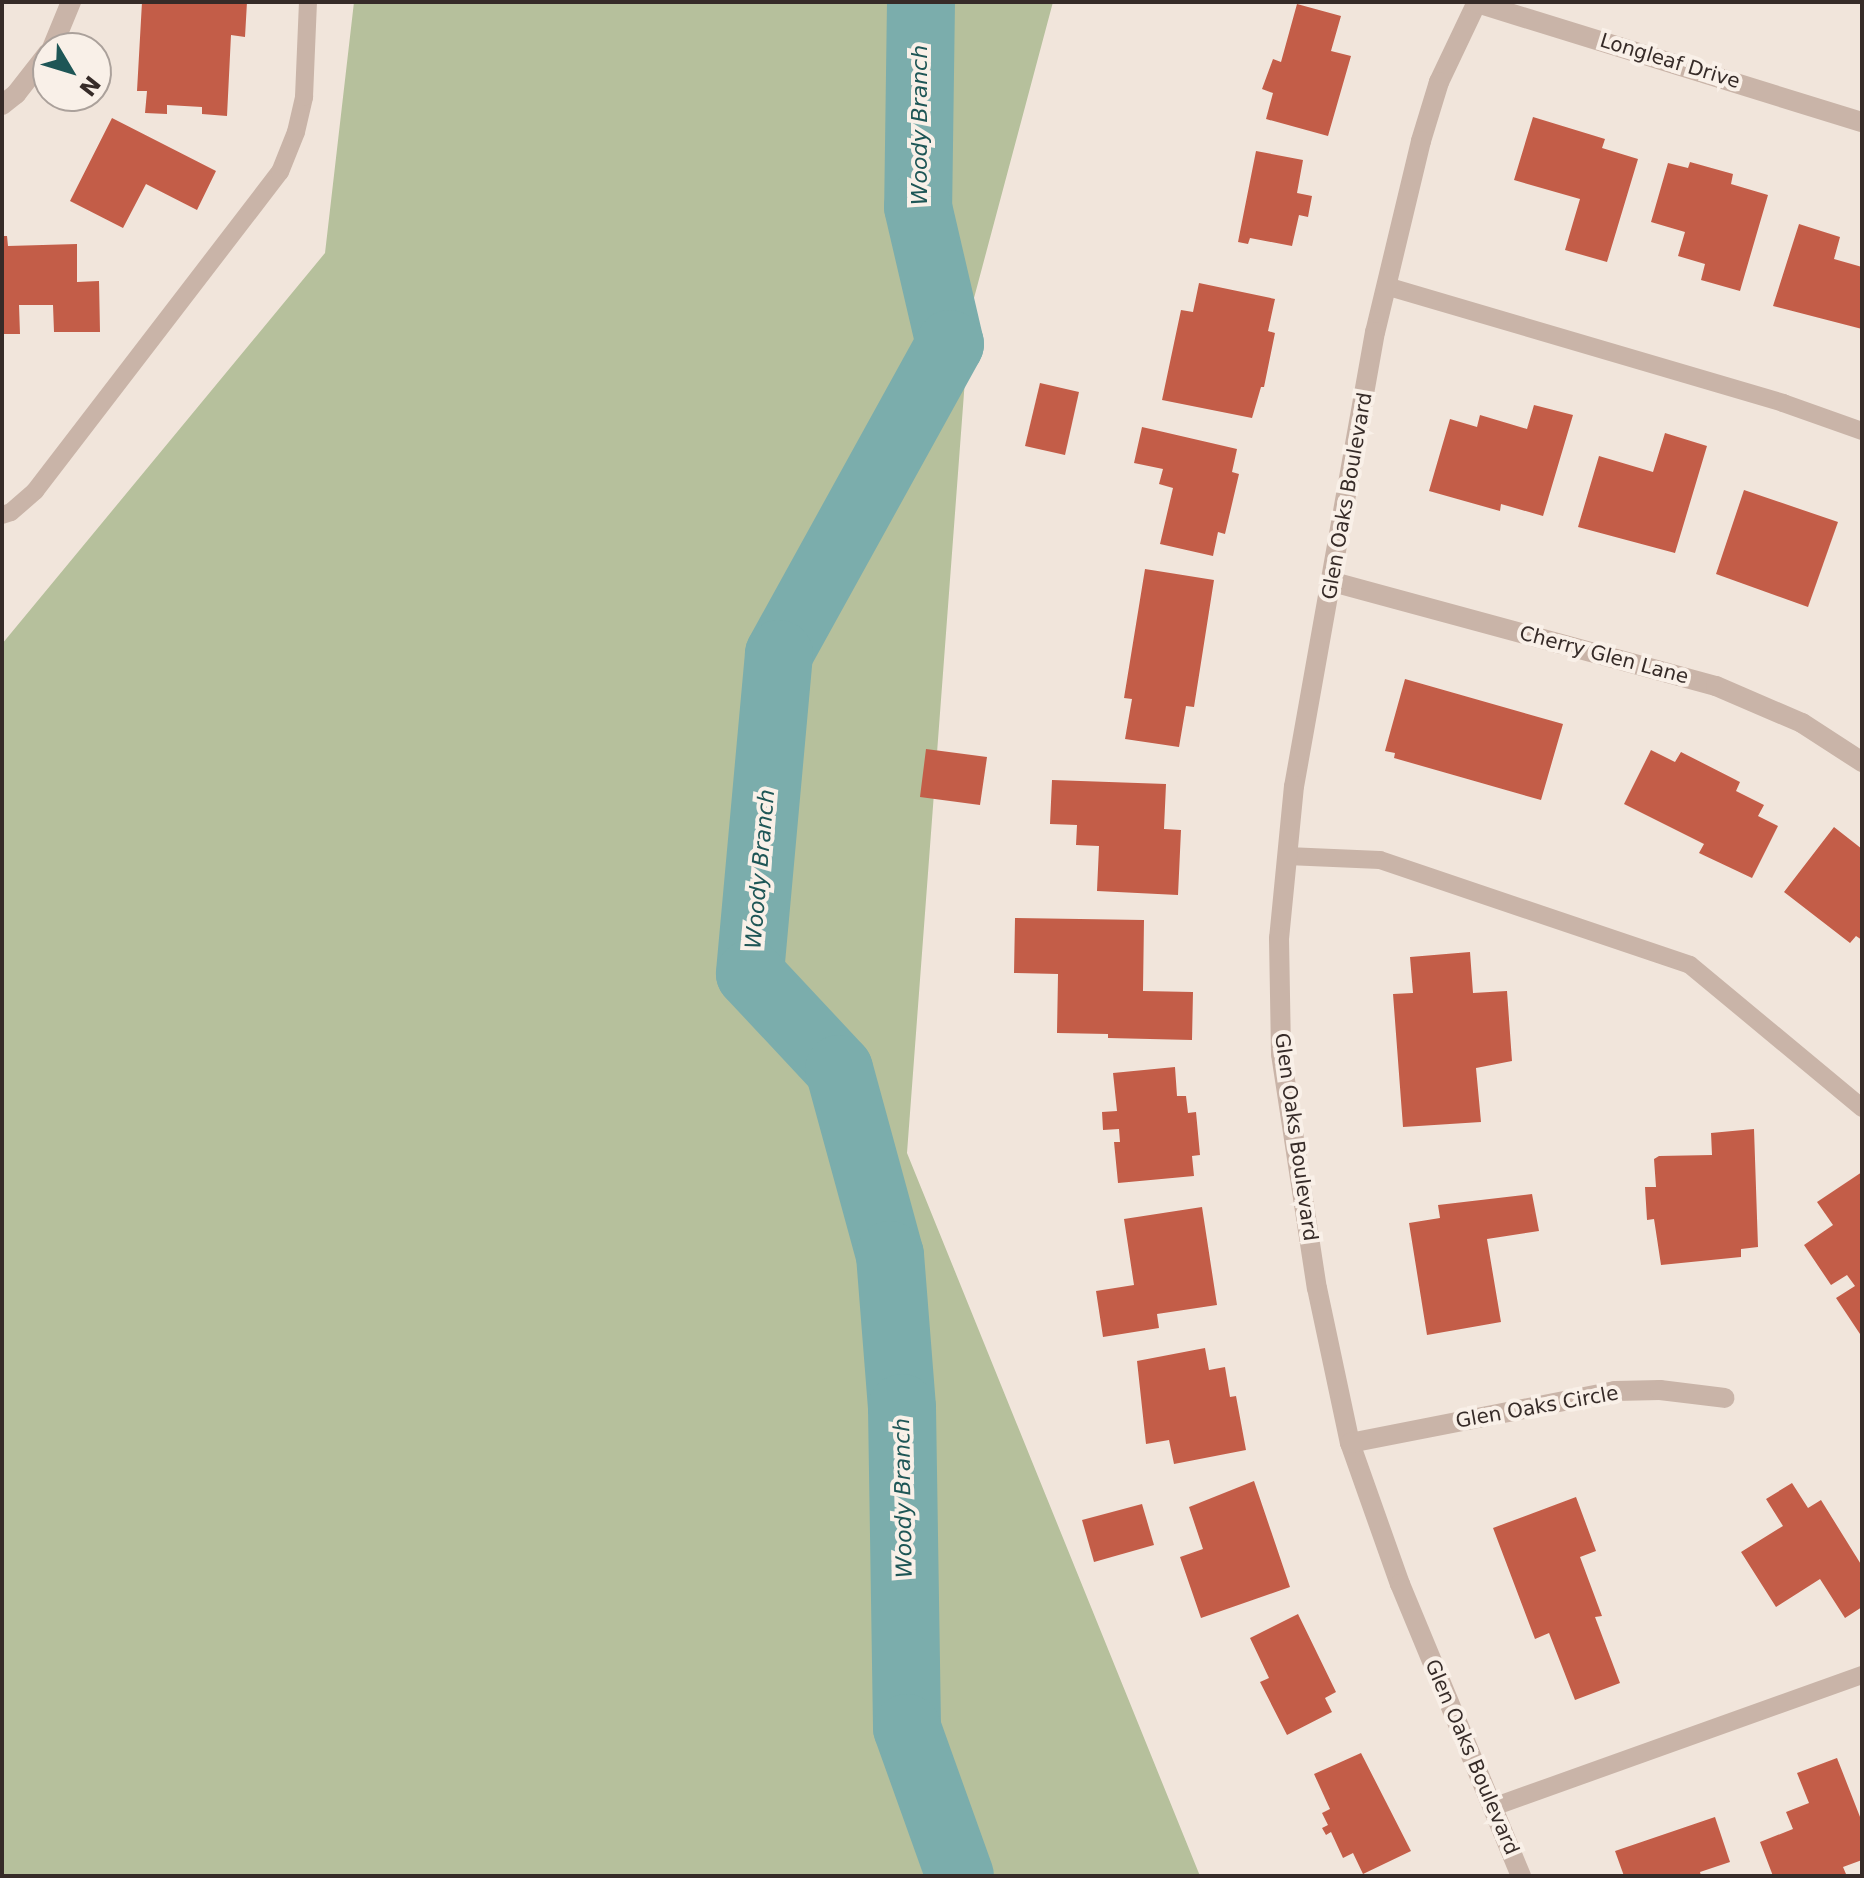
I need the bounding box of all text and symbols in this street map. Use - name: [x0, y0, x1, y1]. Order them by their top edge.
- street label: Longleaf Drive: [1597, 28, 1743, 94]
- north arrow: [32, 32, 112, 112]
- water label: Woody Branch: [907, 45, 933, 205]
- text: N: [74, 71, 105, 101]
- street label: Glen Oaks Boulevard: [1317, 391, 1377, 601]
- street label: Cherry Glen Lane: [1517, 621, 1691, 689]
- water label: Woody Branch: [740, 788, 780, 950]
- street label: Glen Oaks Boulevard: [1270, 1031, 1322, 1243]
- street label: Glen Oaks Circle: [1454, 1381, 1620, 1433]
- water label: Woody Branch: [888, 1418, 918, 1578]
- street label: Glen Oaks Boulevard: [1420, 1656, 1524, 1858]

